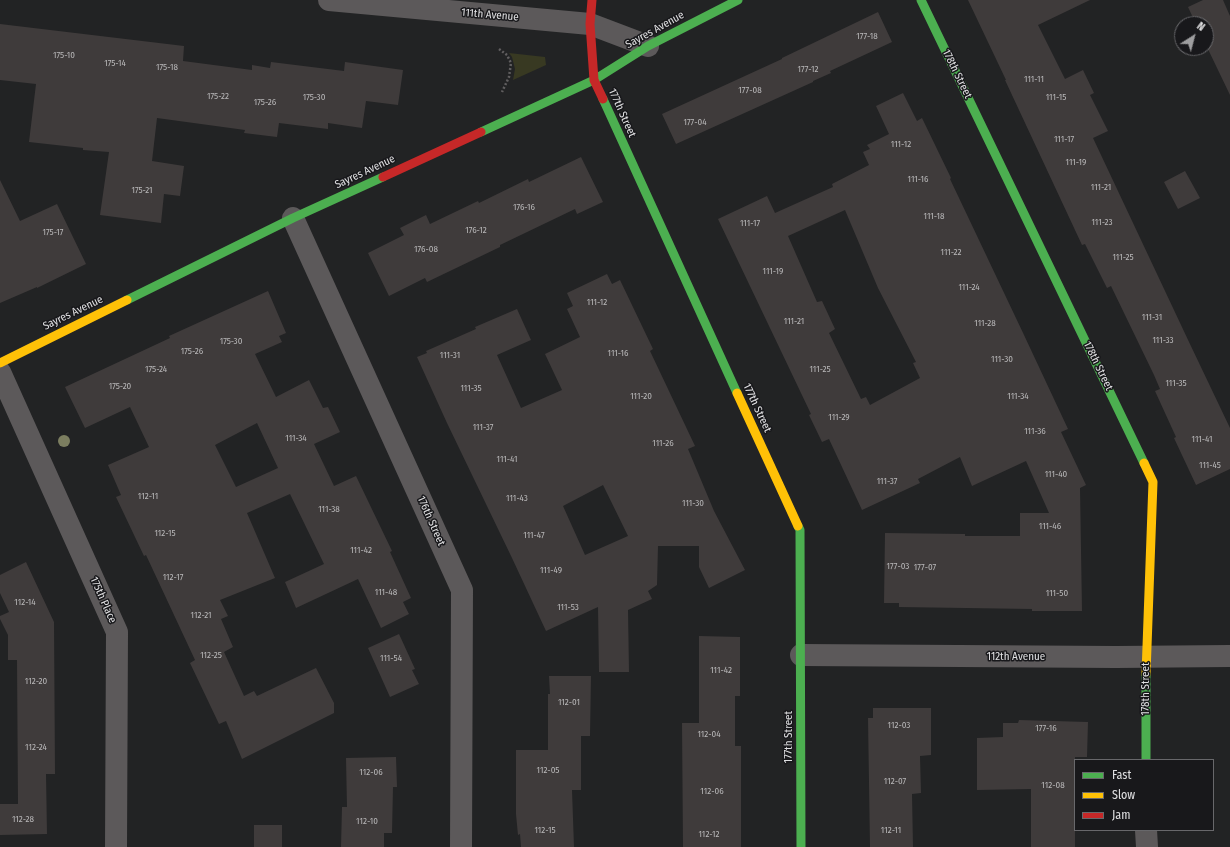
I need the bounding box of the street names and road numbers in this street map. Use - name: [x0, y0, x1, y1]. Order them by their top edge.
- street label: 111th Avenue: [461, 6, 519, 24]
- street label: Sayres Avenue: [623, 8, 687, 52]
- street label: 178th Street: [939, 47, 975, 101]
- street label: 177th Street: [605, 86, 639, 140]
- street label: Sayres Avenue: [333, 152, 397, 192]
- street label: Sayres Avenue: [41, 293, 105, 333]
- street label: 178th Street: [1080, 339, 1116, 393]
- street label: 177th Street: [740, 382, 774, 434]
- street label: 176th Street: [414, 494, 448, 548]
- street label: 175th Place: [87, 575, 119, 625]
- street label: 112th Avenue: [987, 650, 1045, 664]
- street label: 178th Street: [1139, 662, 1153, 716]
- street label: 177th Street: [782, 711, 796, 763]

